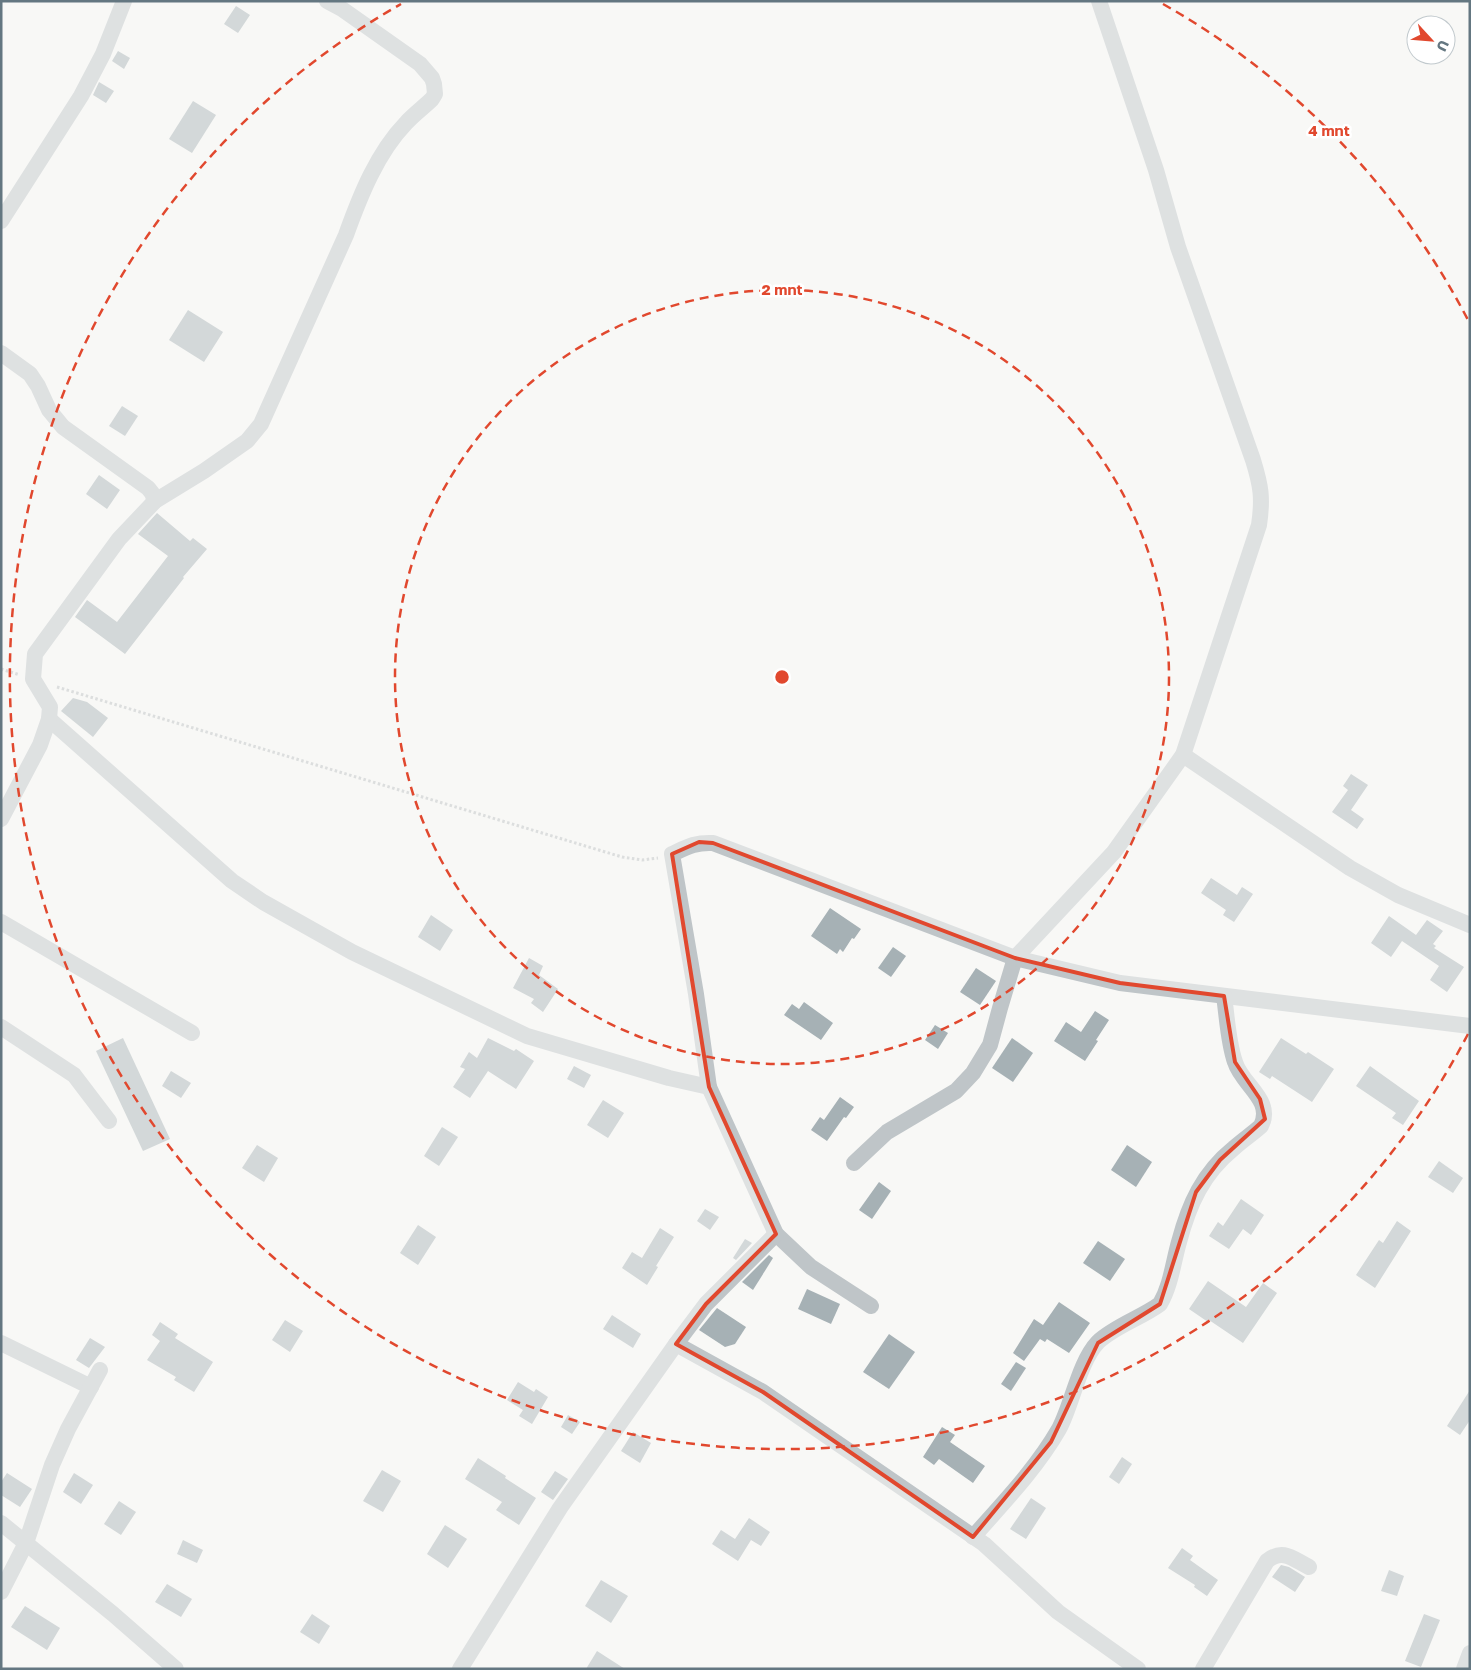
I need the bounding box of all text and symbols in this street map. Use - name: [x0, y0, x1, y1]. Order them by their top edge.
- north arrow: [1406, 15, 1456, 65]
- text: U: [1433, 38, 1453, 54]
- text: 4 mnt: [1308, 121, 1350, 139]
- text: 2 mnt: [761, 280, 803, 298]
- centre of rings: [773, 668, 791, 686]

